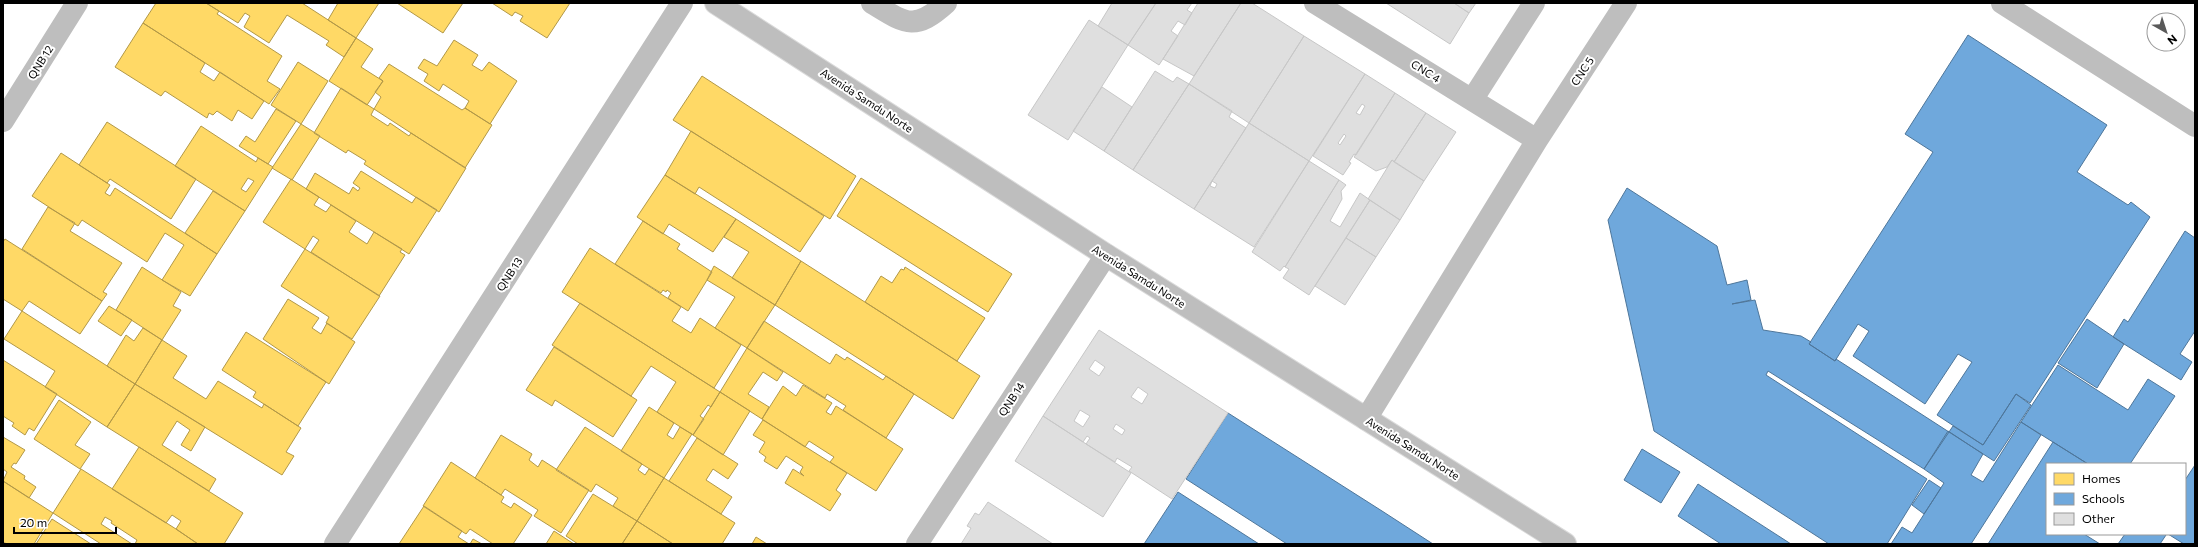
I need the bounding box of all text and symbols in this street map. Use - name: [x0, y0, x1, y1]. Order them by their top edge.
- north arrow: [2146, 12, 2186, 52]
- text: N: [2165, 33, 2180, 48]
- street label: QNB 12: [25, 43, 55, 81]
- street label: CNC 5: [1568, 54, 1596, 88]
- street label: CNC 4: [1409, 57, 1443, 85]
- street label: Avenida Samdu Norte: [818, 65, 916, 135]
- street label: Avenida Samdu Norte: [1090, 242, 1188, 310]
- street label: QNB 13: [493, 255, 525, 293]
- street label: QNB 14: [995, 379, 1027, 418]
- street label: Avenida Samdu Norte: [1364, 414, 1462, 482]
- legend: [2046, 463, 2186, 535]
- text: Homes: [2082, 471, 2120, 485]
- text: Schools: [2082, 491, 2125, 505]
- scale bar: [14, 509, 116, 535]
- text: Other: [2082, 511, 2115, 525]
- text: 20 m: [20, 515, 47, 529]

